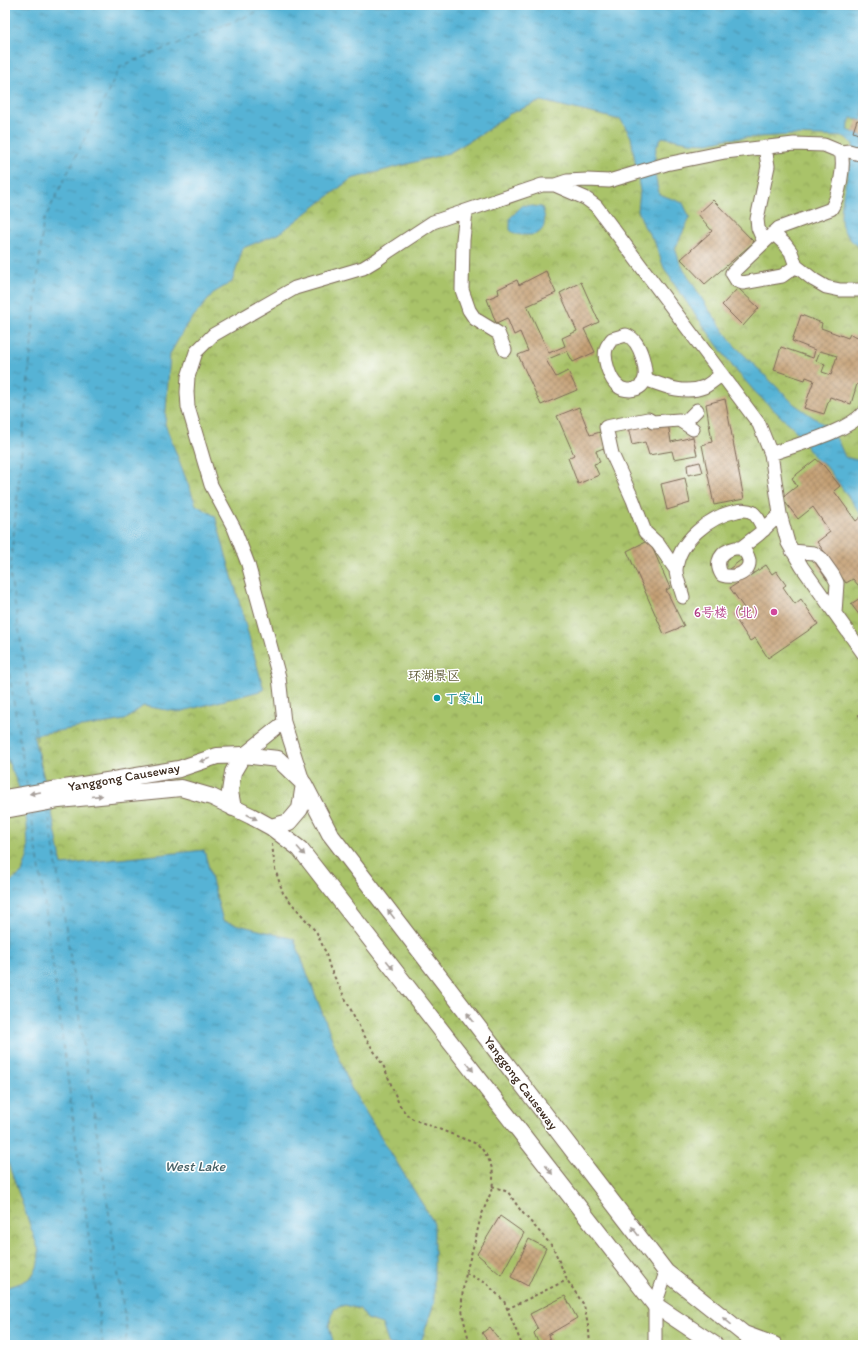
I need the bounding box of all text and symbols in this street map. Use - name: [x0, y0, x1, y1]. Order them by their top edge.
- place label: 6号楼（北）: [694, 605, 766, 620]
- marker: 6号楼（北）: [769, 607, 779, 617]
- park label: 环湖景区: [408, 668, 460, 683]
- place label: 丁家山: [445, 691, 484, 706]
- marker: 丁家山: [432, 693, 442, 703]
- one-way arrow: [198, 758, 210, 764]
- street label: Yanggong Causeway: [67, 760, 181, 794]
- one-way arrow: [29, 790, 41, 796]
- one-way arrow: [91, 793, 103, 800]
- one-way arrow: [246, 814, 258, 820]
- one-way arrow: [297, 846, 306, 857]
- one-way arrow: [387, 908, 396, 919]
- one-way arrow: [386, 959, 394, 970]
- one-way arrow: [466, 1011, 475, 1022]
- street label: Yanggong Causeway: [481, 1033, 561, 1133]
- one-way arrow: [466, 1062, 474, 1073]
- water label: West Lake: [165, 1158, 227, 1175]
- one-way arrow: [545, 1165, 554, 1176]
- one-way arrow: [631, 1226, 639, 1236]
- one-way arrow: [722, 1317, 733, 1325]

